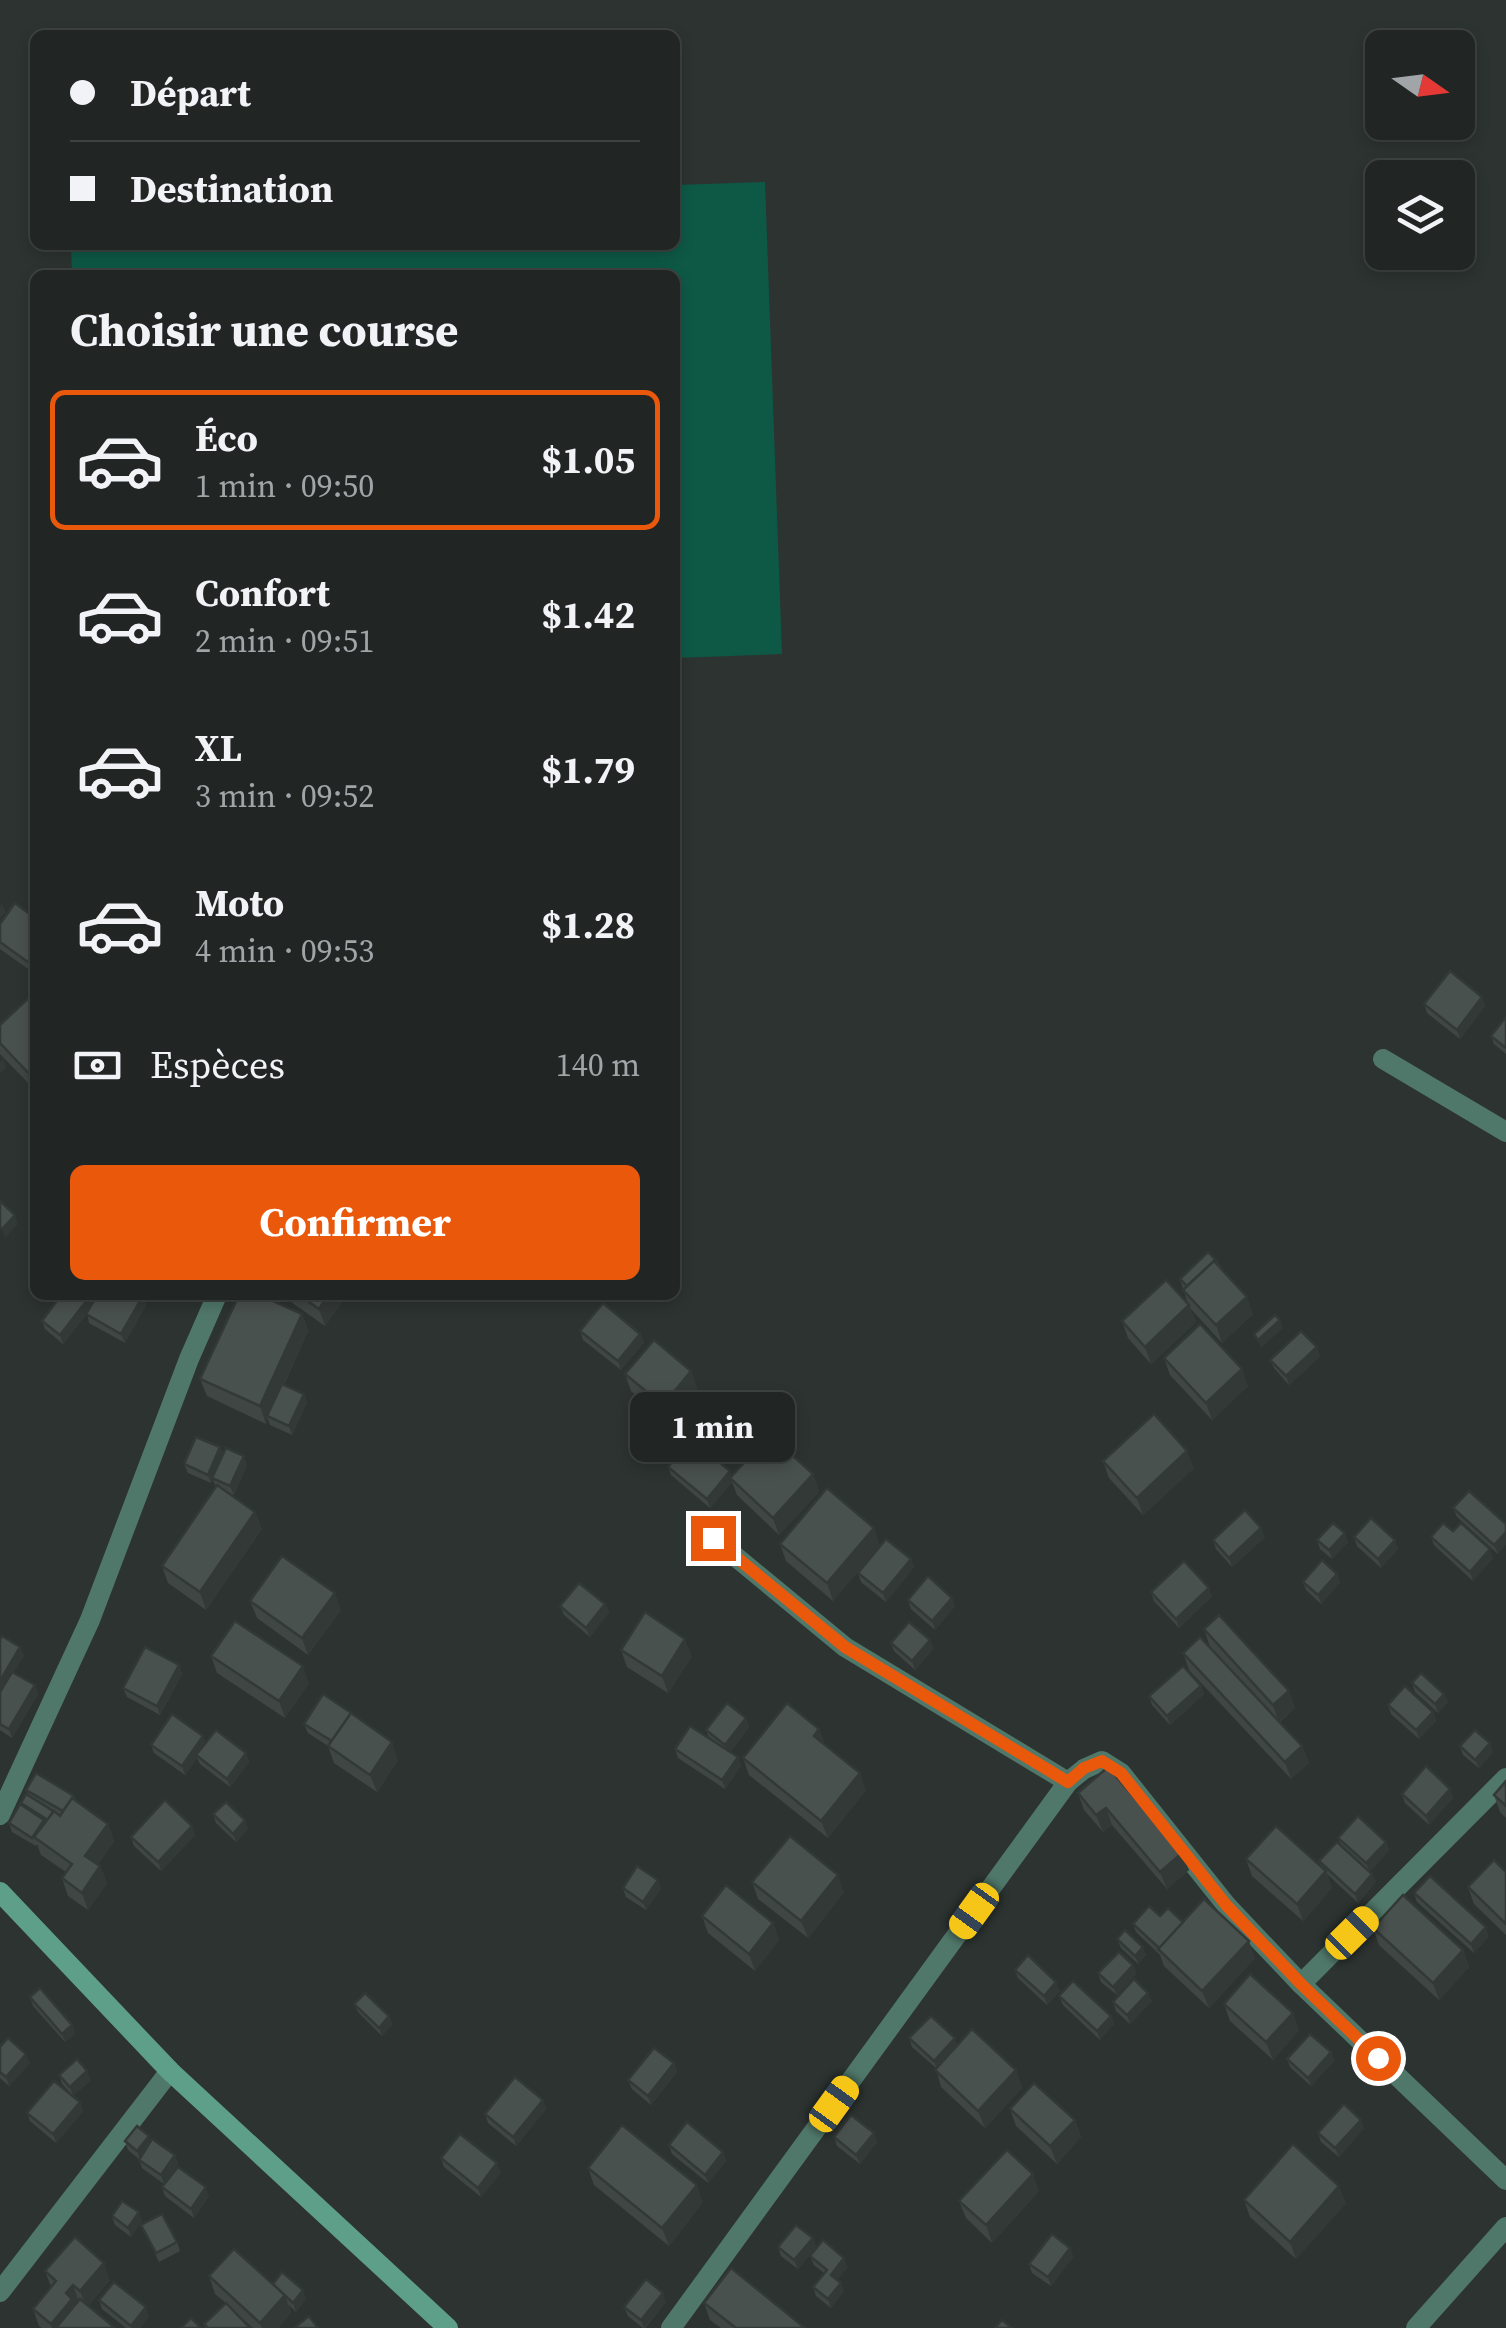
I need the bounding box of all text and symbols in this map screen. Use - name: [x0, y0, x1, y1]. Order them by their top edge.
- north arrow: [1365, 30, 1475, 140]
- map controls: [1365, 30, 1475, 270]
- text: Départ: [130, 67, 251, 119]
- button: layers: [1365, 160, 1475, 270]
- text: Destination: [130, 163, 333, 215]
- text: Choisir une course: [70, 299, 458, 361]
- text: Éco: [195, 412, 258, 464]
- icon: car: [75, 415, 165, 505]
- text: $1.05: [541, 434, 635, 486]
- text: 1 min · 09:50: [195, 464, 374, 508]
- text: Confort: [195, 567, 330, 619]
- icon: car: [75, 570, 165, 660]
- text: $1.42: [541, 589, 635, 641]
- text: 2 min · 09:51: [195, 619, 374, 663]
- text: XL: [195, 722, 242, 774]
- icon: car: [75, 725, 165, 815]
- text: $1.79: [541, 744, 635, 796]
- text: 3 min · 09:52: [195, 774, 374, 818]
- text: Moto: [195, 877, 284, 929]
- icon: car: [75, 880, 165, 970]
- text: $1.28: [541, 899, 635, 951]
- text: 4 min · 09:53: [195, 929, 374, 973]
- icon: cash: [70, 1038, 125, 1093]
- text: Espèces: [150, 1039, 285, 1091]
- text: 140 m: [556, 1043, 640, 1087]
- button: Confirmer: [70, 1165, 640, 1280]
- callout: 1 min: [630, 1393, 796, 1463]
- text: 1 min: [671, 1405, 754, 1449]
- route end: [691, 1516, 736, 1561]
- car: [944, 1878, 1004, 1944]
- car: [1320, 1901, 1384, 1965]
- route start: [1356, 2036, 1401, 2081]
- car: [804, 2071, 864, 2137]

